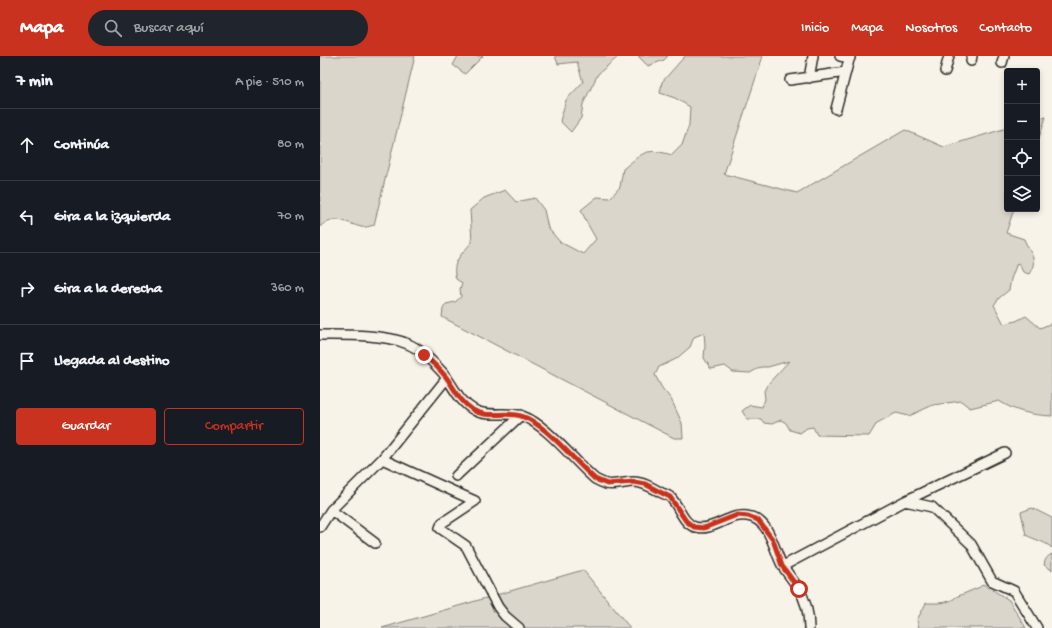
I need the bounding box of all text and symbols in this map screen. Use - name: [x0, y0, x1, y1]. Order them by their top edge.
- search box: [88, 10, 368, 46]
- text: Mapa: [20, 17, 64, 40]
- icon: search: [102, 17, 124, 39]
- text: Buscar aquí: [134, 19, 204, 37]
- text: Inicio: [801, 20, 829, 37]
- text: Mapa: [851, 20, 883, 37]
- text: Nosotros: [905, 20, 957, 37]
- text: Contacto: [979, 20, 1032, 37]
- map controls: [1004, 68, 1040, 212]
- button: +: [1004, 68, 1040, 104]
- text: 7 min: [16, 72, 53, 92]
- text: A pie · 510 m: [235, 75, 304, 90]
- button: −: [1004, 104, 1040, 140]
- icon: ahead: [16, 134, 38, 156]
- text: Continúa: [54, 136, 109, 154]
- text: 80 m: [277, 137, 304, 152]
- button: locate: [1004, 140, 1040, 176]
- button: layers: [1004, 176, 1040, 212]
- icon: left: [16, 206, 38, 228]
- text: Gira a la izquierda: [54, 208, 170, 226]
- text: 70 m: [278, 209, 304, 224]
- icon: right: [16, 278, 38, 300]
- text: Gira a la derecha: [54, 280, 162, 298]
- text: 360 m: [271, 281, 304, 296]
- route end: [415, 346, 433, 364]
- icon: arrive: [16, 350, 38, 372]
- text: Llegada al destino: [54, 352, 170, 370]
- button: Guardar: [16, 408, 156, 445]
- button: Compartir: [164, 408, 304, 445]
- route start: [790, 580, 808, 598]

